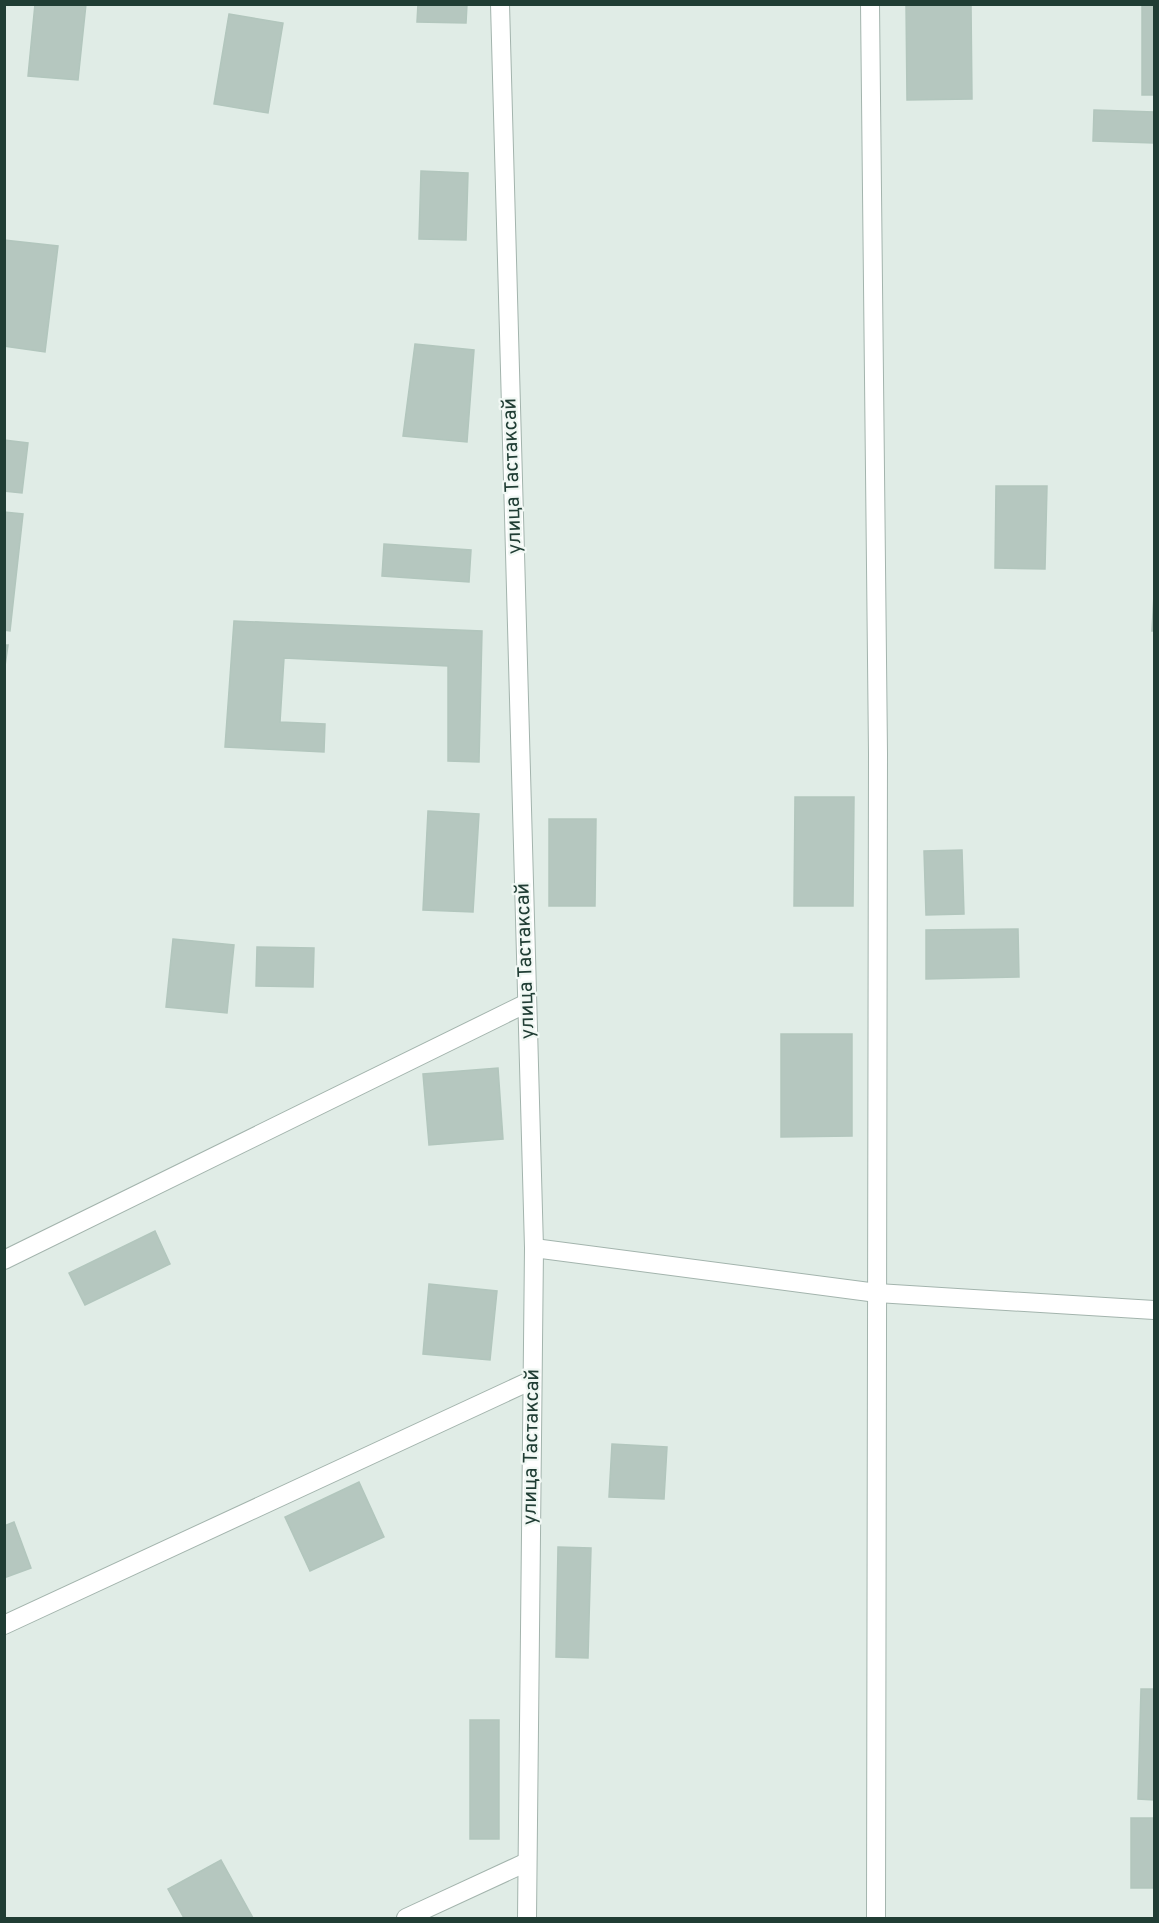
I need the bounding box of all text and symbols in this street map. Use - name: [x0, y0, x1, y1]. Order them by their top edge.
- street label: улица Тастаксай: [497, 397, 529, 555]
- street label: улица Тастаксай: [510, 882, 542, 1040]
- street label: улица Тастаксай: [518, 1369, 546, 1525]

